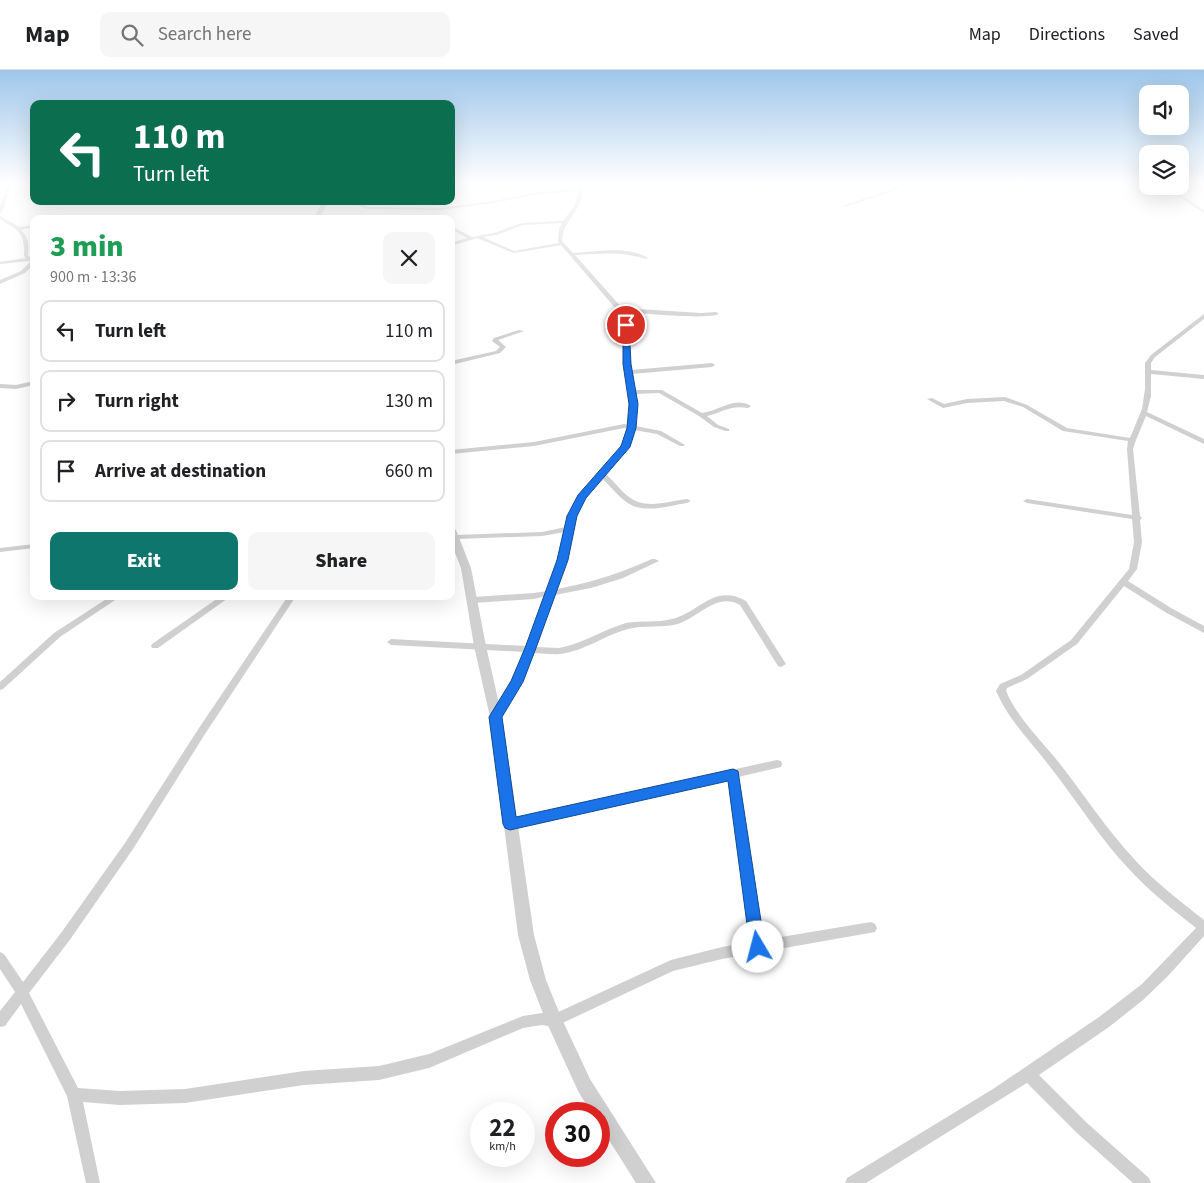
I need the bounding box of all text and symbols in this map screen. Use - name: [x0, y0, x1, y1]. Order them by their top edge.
- search box: [100, 12, 450, 57]
- text: Map: [25, 17, 70, 52]
- icon: search: [118, 21, 146, 49]
- text: Search here: [158, 21, 251, 48]
- text: Map: [969, 22, 1001, 47]
- text: Directions: [1029, 22, 1105, 47]
- text: Saved: [1133, 22, 1179, 47]
- map controls: [1139, 85, 1189, 195]
- button: sound: [1139, 85, 1189, 135]
- text: 110 m: [133, 112, 225, 162]
- icon: left: [50, 120, 115, 185]
- button: layers: [1139, 145, 1189, 195]
- text: Turn left: [133, 158, 209, 190]
- text: 3 min: [50, 225, 124, 268]
- button: close: [383, 232, 435, 284]
- text: 900 m · 13:36: [50, 266, 137, 288]
- pin: [605, 304, 647, 346]
- icon: arrive: [612, 311, 640, 339]
- icon: left: [52, 317, 80, 345]
- text: Turn left: [95, 318, 166, 345]
- text: 110 m: [385, 318, 433, 345]
- icon: right: [52, 387, 80, 415]
- text: Turn right: [95, 388, 179, 415]
- text: 130 m: [385, 388, 433, 415]
- icon: arrive: [52, 457, 80, 485]
- text: Arrive at destination: [95, 458, 266, 485]
- text: 660 m: [385, 458, 433, 485]
- button: Exit: [50, 532, 238, 590]
- button: Share: [248, 532, 435, 590]
- position arrow: [731, 920, 783, 972]
- speed limit sign: 30: [545, 1102, 610, 1167]
- text: 22: [489, 1110, 516, 1146]
- text: km/h: [489, 1138, 516, 1155]

